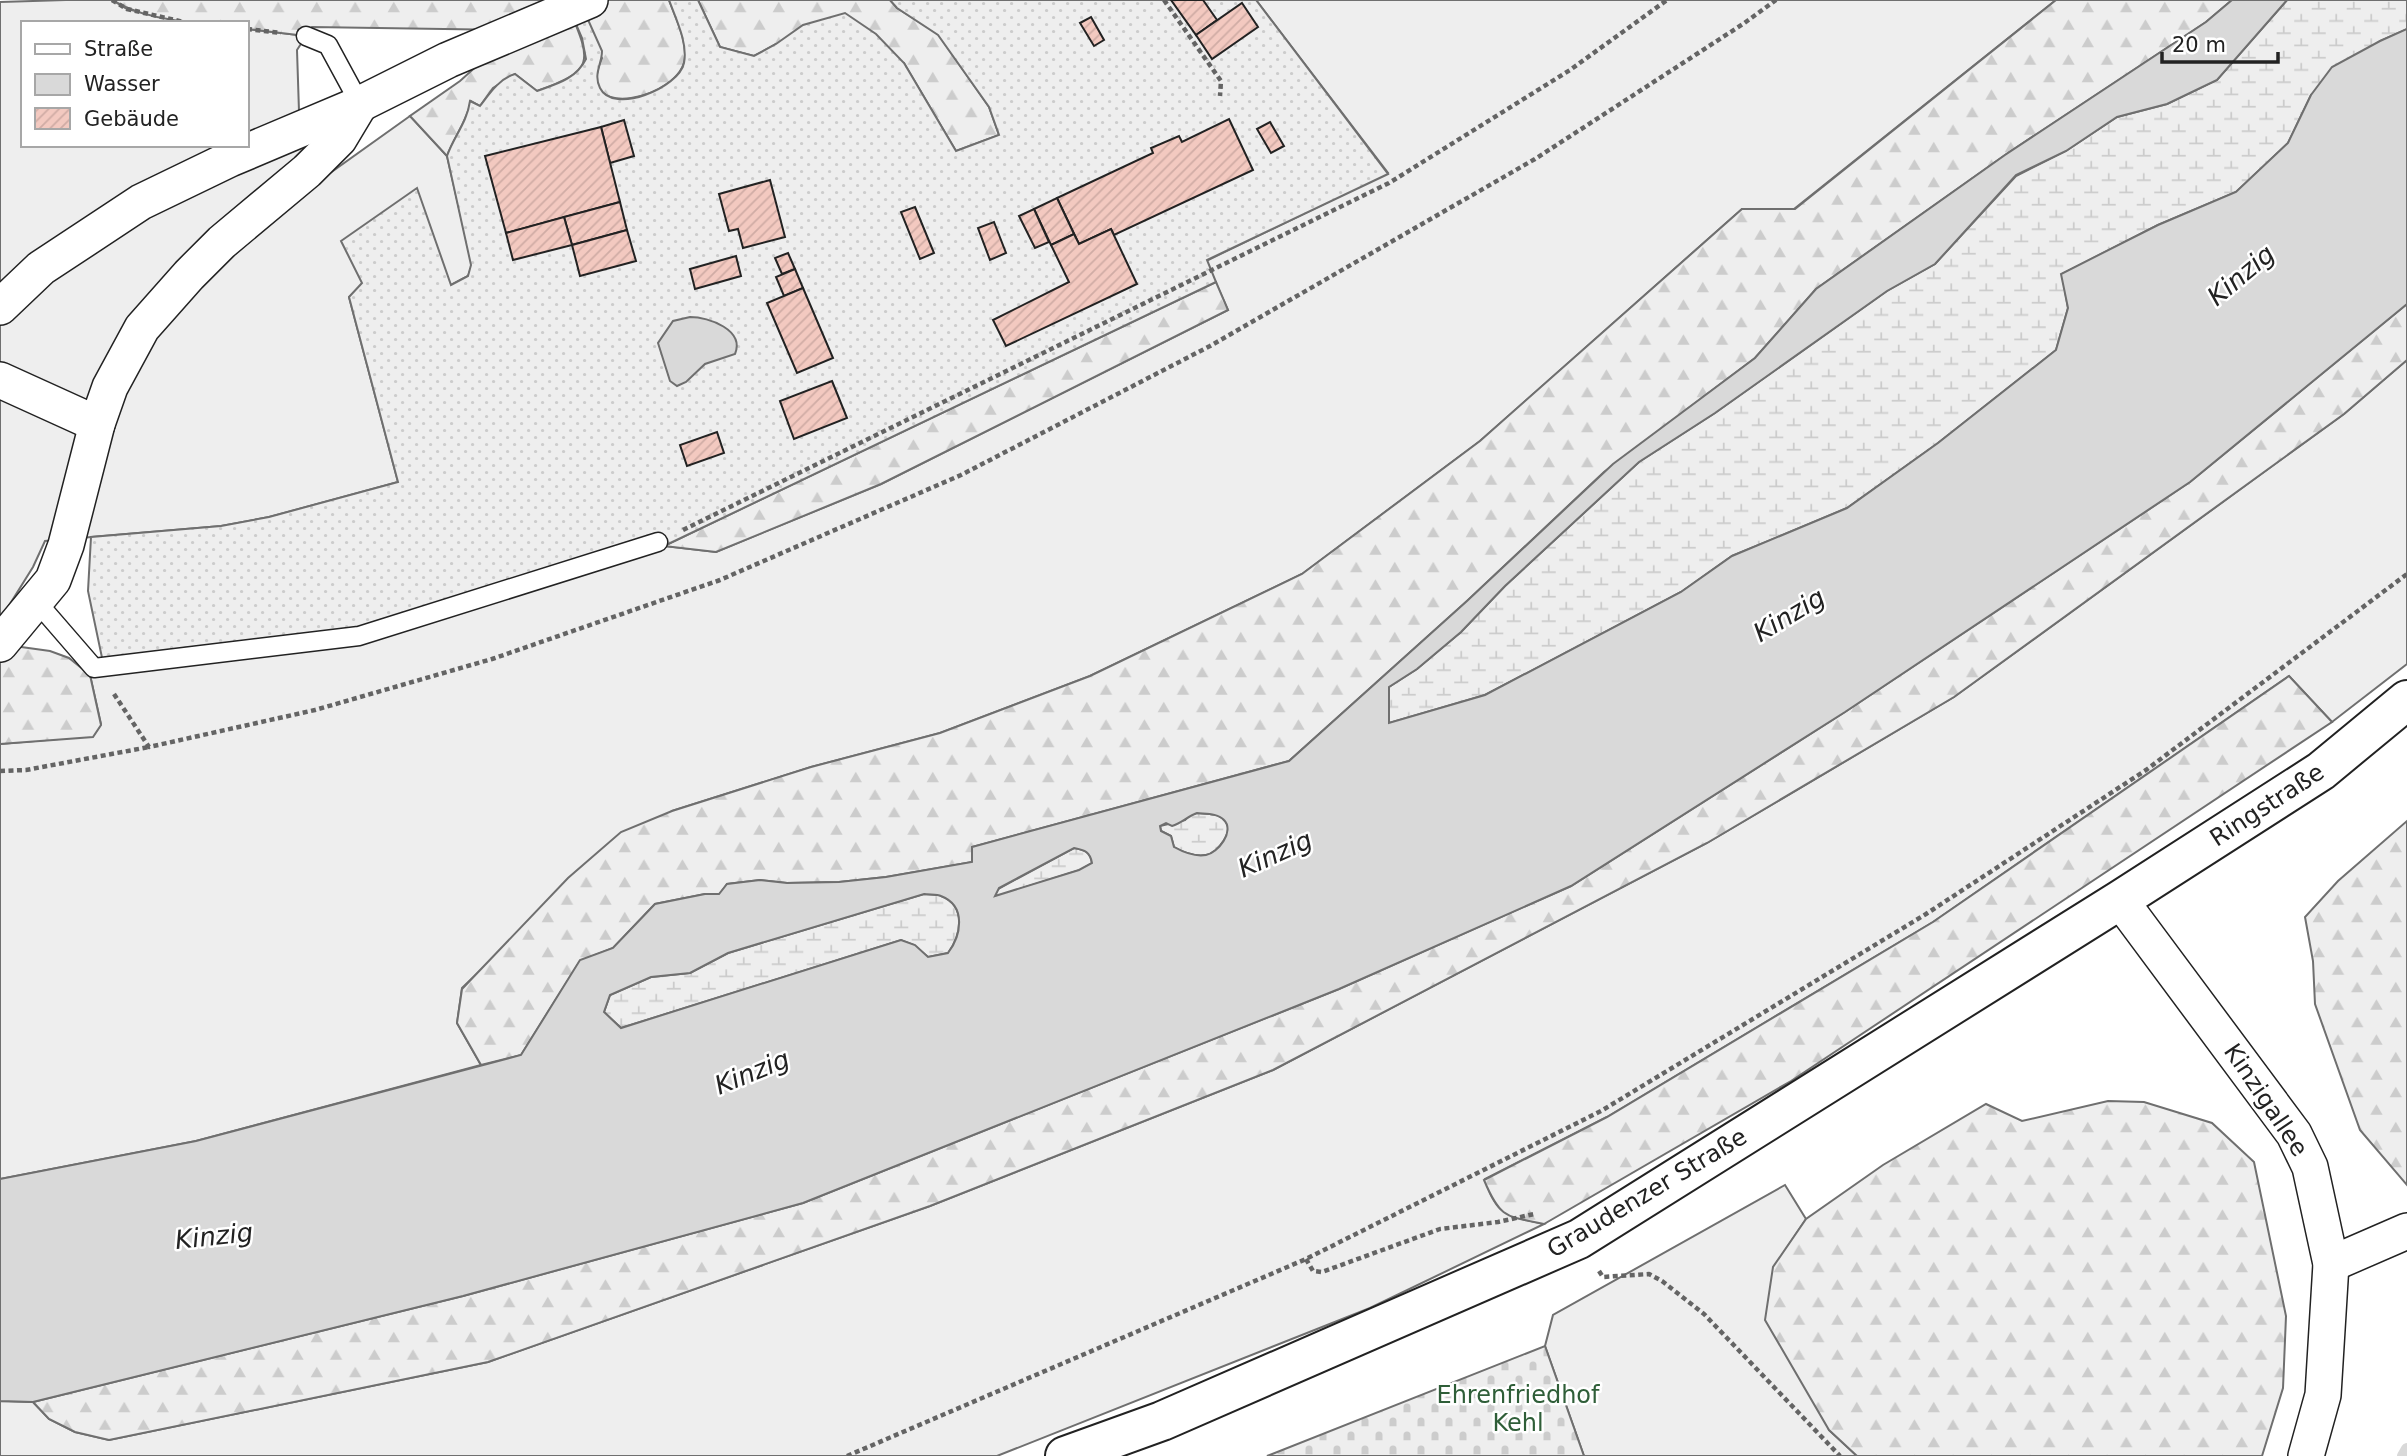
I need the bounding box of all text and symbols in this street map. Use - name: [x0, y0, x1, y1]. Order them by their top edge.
- legend: [21, 21, 248, 147]
- scale bar: [2162, 21, 2278, 65]
- text: 20 m: [2172, 33, 2226, 57]
- text: Straße: [84, 37, 153, 61]
- text: Wasser: [84, 72, 160, 96]
- text: Gebäude: [84, 107, 179, 131]
- water label: Kinzig: [2201, 238, 2281, 312]
- water label: Kinzig: [1748, 582, 1830, 648]
- street label: Ringstraße: [2205, 758, 2329, 852]
- water label: Kinzig: [1233, 824, 1317, 884]
- street label: Kinzigallee: [2218, 1038, 2314, 1162]
- water label: Kinzig: [710, 1043, 794, 1101]
- street label: Graudenzer Straße: [1542, 1122, 1752, 1264]
- water label: Kinzig: [174, 1217, 254, 1255]
- park label: Ehrenfriedhof Kehl: [1436, 1381, 1600, 1437]

